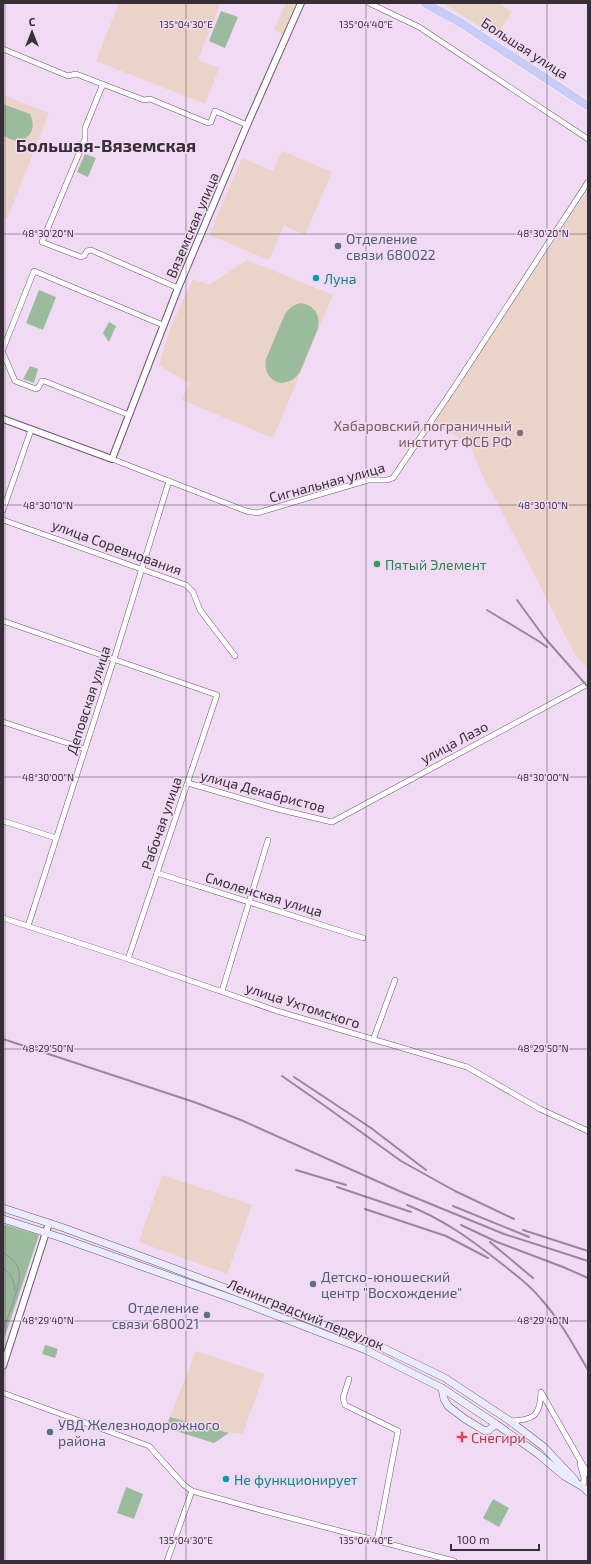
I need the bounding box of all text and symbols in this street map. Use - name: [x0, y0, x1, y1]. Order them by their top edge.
- north arrow: [12, 12, 52, 52]
- street label: Большая улица: [478, 14, 572, 82]
- text: С: [29, 15, 36, 28]
- text: 135°04'30"E: [159, 18, 213, 30]
- text: 135°04'40"E: [339, 18, 393, 30]
- district label: Большая-Вяземская: [16, 134, 196, 156]
- street label: Вяземская улица: [162, 170, 222, 280]
- text: 48°30'20"N: [22, 227, 74, 239]
- text: 48°30'20"N: [517, 227, 569, 239]
- place label: Отделение связи 680022: [346, 230, 436, 263]
- marker: Отделение связи 680022: [333, 241, 343, 251]
- place label: Луна: [324, 270, 356, 287]
- marker: Луна: [311, 273, 321, 283]
- place label: Хабаровский пограничный институт ФСБ РФ: [333, 417, 512, 450]
- marker: Хабаровский пограничный институт ФСБ РФ: [515, 428, 525, 438]
- street label: Сигнальная улица: [267, 458, 387, 506]
- text: 48°30'10"N: [23, 499, 73, 511]
- text: 48°30'10"N: [518, 499, 568, 511]
- street label: улица Соревнования: [50, 516, 184, 578]
- place label: Пятый Элемент: [385, 556, 487, 573]
- marker: Пятый Элемент: [372, 559, 382, 569]
- street label: Деповская улица: [62, 644, 114, 756]
- street label: улица Лазо: [417, 717, 491, 767]
- street label: улица Декабристов: [199, 766, 327, 816]
- text: 48°30'00"N: [22, 771, 74, 783]
- text: 48°30'00"N: [517, 771, 569, 783]
- street label: Рабочая улица: [137, 774, 185, 872]
- street label: Смоленская улица: [203, 868, 325, 920]
- street label: улица Ухтомского: [244, 978, 362, 1032]
- text: 48°29'50"N: [22, 1042, 74, 1054]
- text: 48°29'50"N: [517, 1042, 569, 1054]
- place label: Детско-юношеский центр "Восхождение": [321, 1268, 462, 1301]
- street label: Ленинградский переулок: [225, 1275, 387, 1353]
- marker: Детско-юношеский центр "Восхождение": [308, 1279, 318, 1289]
- place label: Отделение связи 680021: [112, 1299, 199, 1332]
- marker: Отделение связи 680021: [202, 1310, 212, 1320]
- text: 48°29'40"N: [22, 1314, 74, 1326]
- text: 48°29'40"N: [517, 1314, 569, 1326]
- place label: УВД Железнодорожного района: [58, 1416, 220, 1449]
- marker: УВД Железнодорожного района: [45, 1427, 55, 1437]
- place label: Снегири: [471, 1429, 526, 1446]
- marker: Снегири: [456, 1431, 468, 1443]
- place label: Не функционирует: [234, 1471, 358, 1488]
- marker: Не функционирует: [221, 1474, 231, 1484]
- scale bar: [451, 1526, 539, 1552]
- text: 100 m: [457, 1532, 489, 1546]
- text: 135°04'30"E: [159, 1534, 213, 1546]
- text: 135°04'40"E: [339, 1534, 393, 1546]

